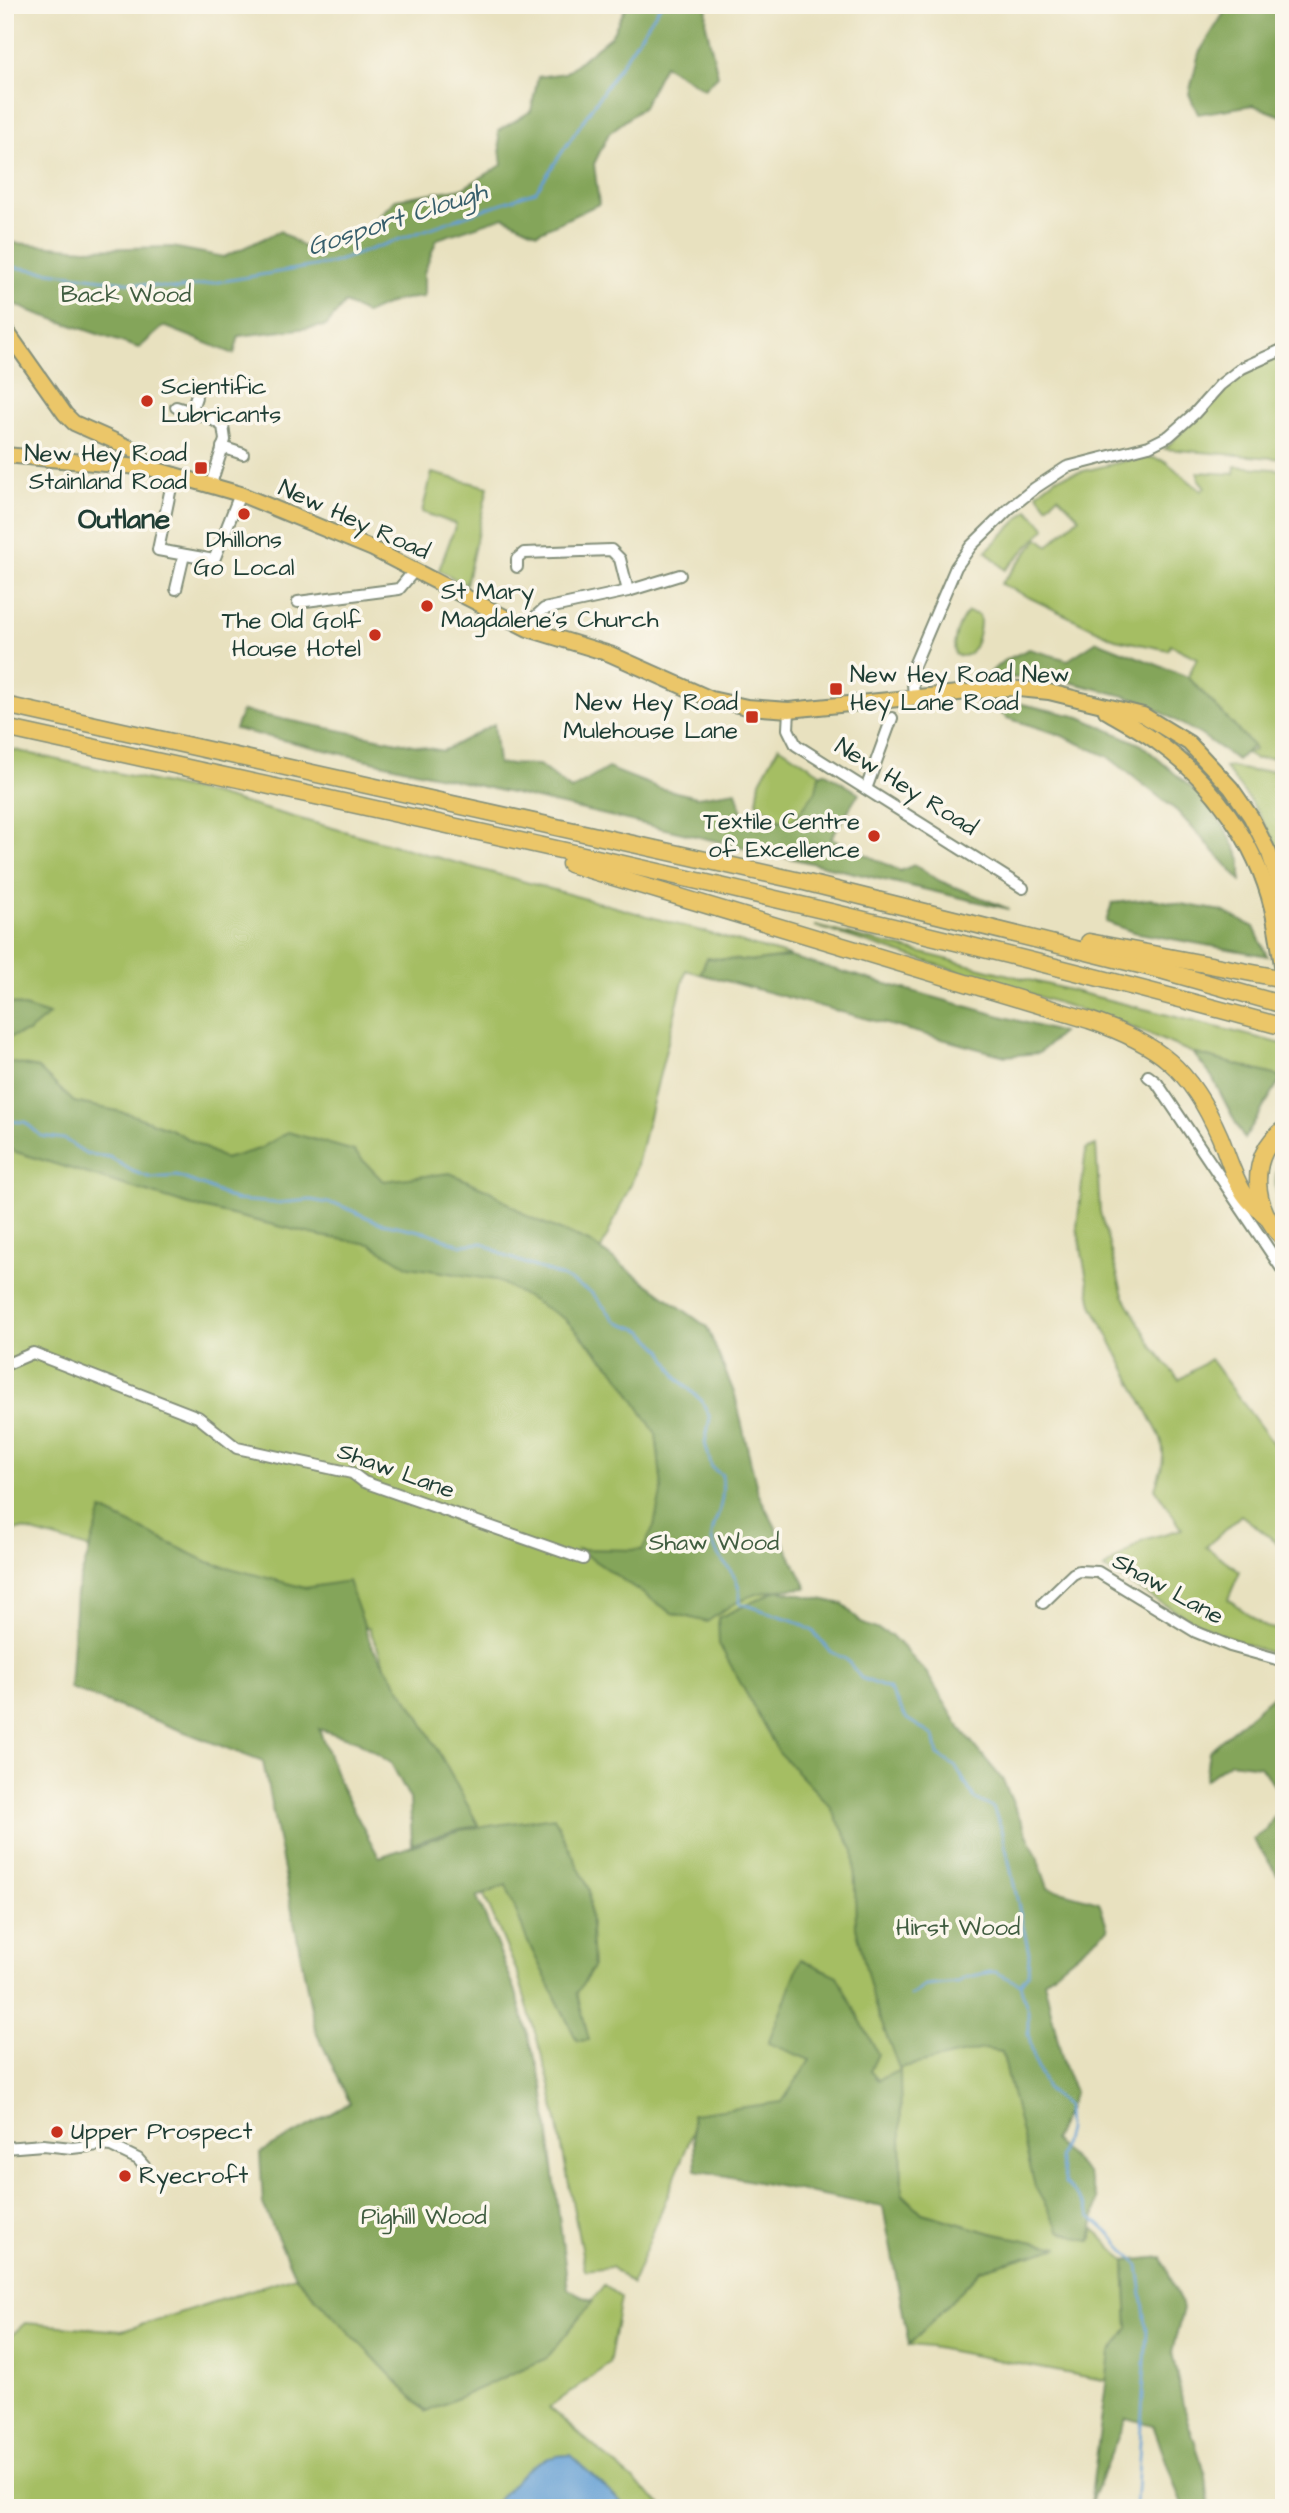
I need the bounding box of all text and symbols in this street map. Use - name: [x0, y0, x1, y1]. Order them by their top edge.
- water label: Gosport Clough: [303, 173, 493, 266]
- park label: Back Wood: [61, 278, 191, 312]
- place label: Scientific Lubricants: [161, 370, 281, 432]
- marker: Scientific Lubricants: [139, 393, 155, 409]
- place label: New Hey Road Stainland Road: [25, 437, 187, 499]
- marker: New Hey Road Stainland Road: [193, 460, 209, 476]
- street label: New Hey Road: [272, 471, 435, 569]
- district label: Outlane: [78, 500, 170, 539]
- marker: Dhillons Go Local: [236, 506, 252, 522]
- place label: Dhillons Go Local: [193, 523, 295, 585]
- place label: St Mary Magdalene's Church: [441, 575, 659, 638]
- marker: St Mary Magdalene's Church: [419, 598, 435, 614]
- place label: The Old Golf House Hotel: [222, 604, 362, 666]
- marker: The Old Golf House Hotel: [367, 627, 383, 643]
- place label: New Hey Road New Hey Lane Road: [850, 658, 1070, 721]
- marker: New Hey Road New Hey Lane Road: [828, 681, 844, 697]
- place label: New Hey Road Mulehouse Lane: [563, 686, 738, 748]
- marker: New Hey Road Mulehouse Lane: [744, 709, 760, 725]
- street label: New Hey Road: [828, 730, 984, 845]
- place label: Textile Centre of Excellence: [703, 805, 860, 867]
- marker: Textile Centre of Excellence: [866, 828, 882, 844]
- street label: Shaw Lane: [333, 1434, 459, 1508]
- park label: Shaw Wood: [649, 1526, 779, 1560]
- street label: Shaw Lane: [1106, 1544, 1230, 1634]
- park label: Hirst Wood: [896, 1911, 1020, 1945]
- place label: Upper Prospect: [71, 2115, 253, 2149]
- marker: Upper Prospect: [49, 2124, 65, 2140]
- place label: Ryecroft: [139, 2159, 248, 2194]
- marker: Ryecroft: [117, 2168, 133, 2184]
- park label: Pighill Wood: [361, 2200, 487, 2235]

